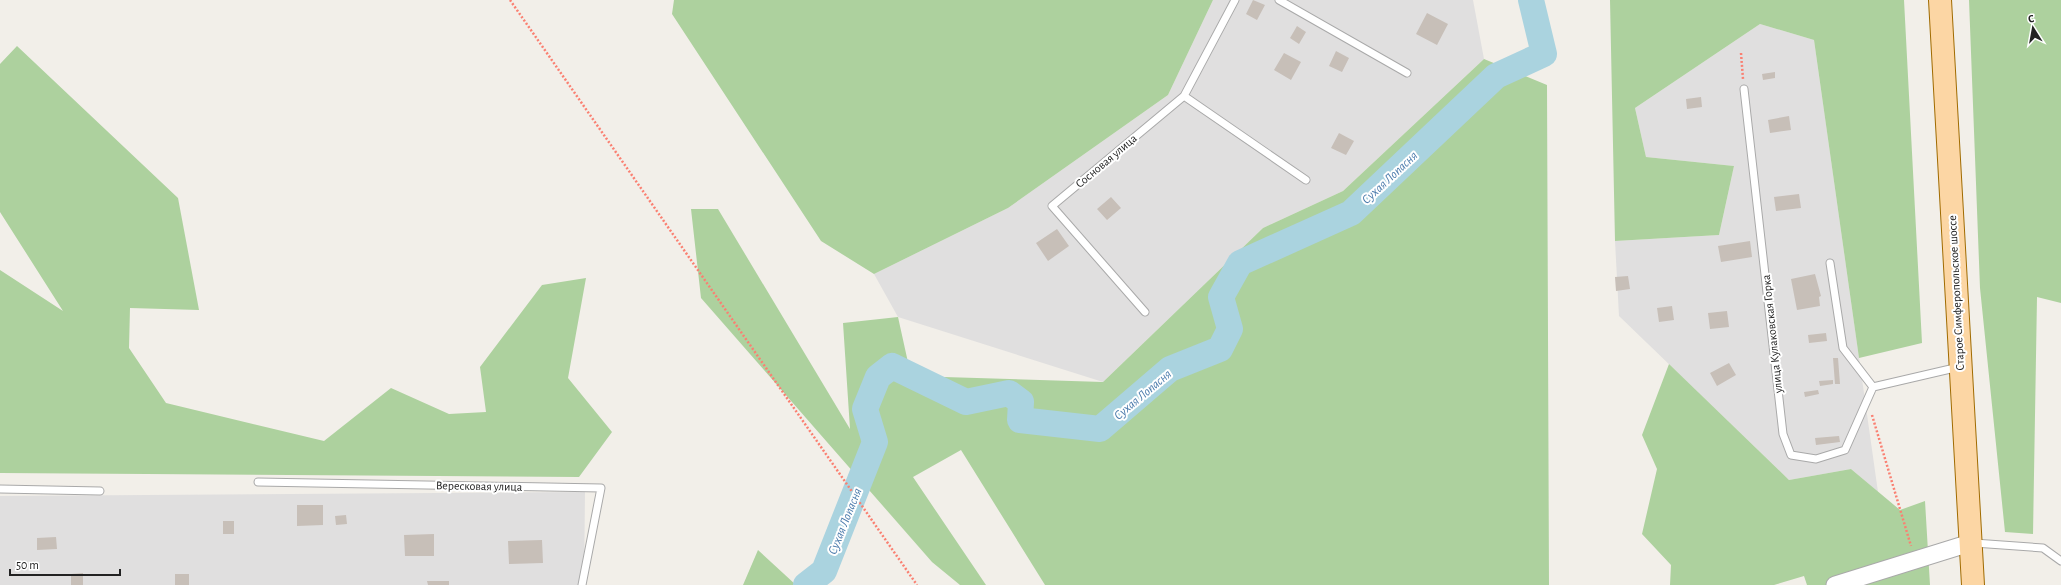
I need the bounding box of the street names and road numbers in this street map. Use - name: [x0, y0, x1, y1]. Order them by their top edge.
- street label: Сосновая улица: [1073, 132, 1140, 191]
- street label: Старое Симферопольское шоссе: [1946, 215, 1966, 371]
- street label: улица Кулаковская Горка: [1760, 274, 1785, 395]
- street label: Вересковая улица: [436, 479, 523, 494]

